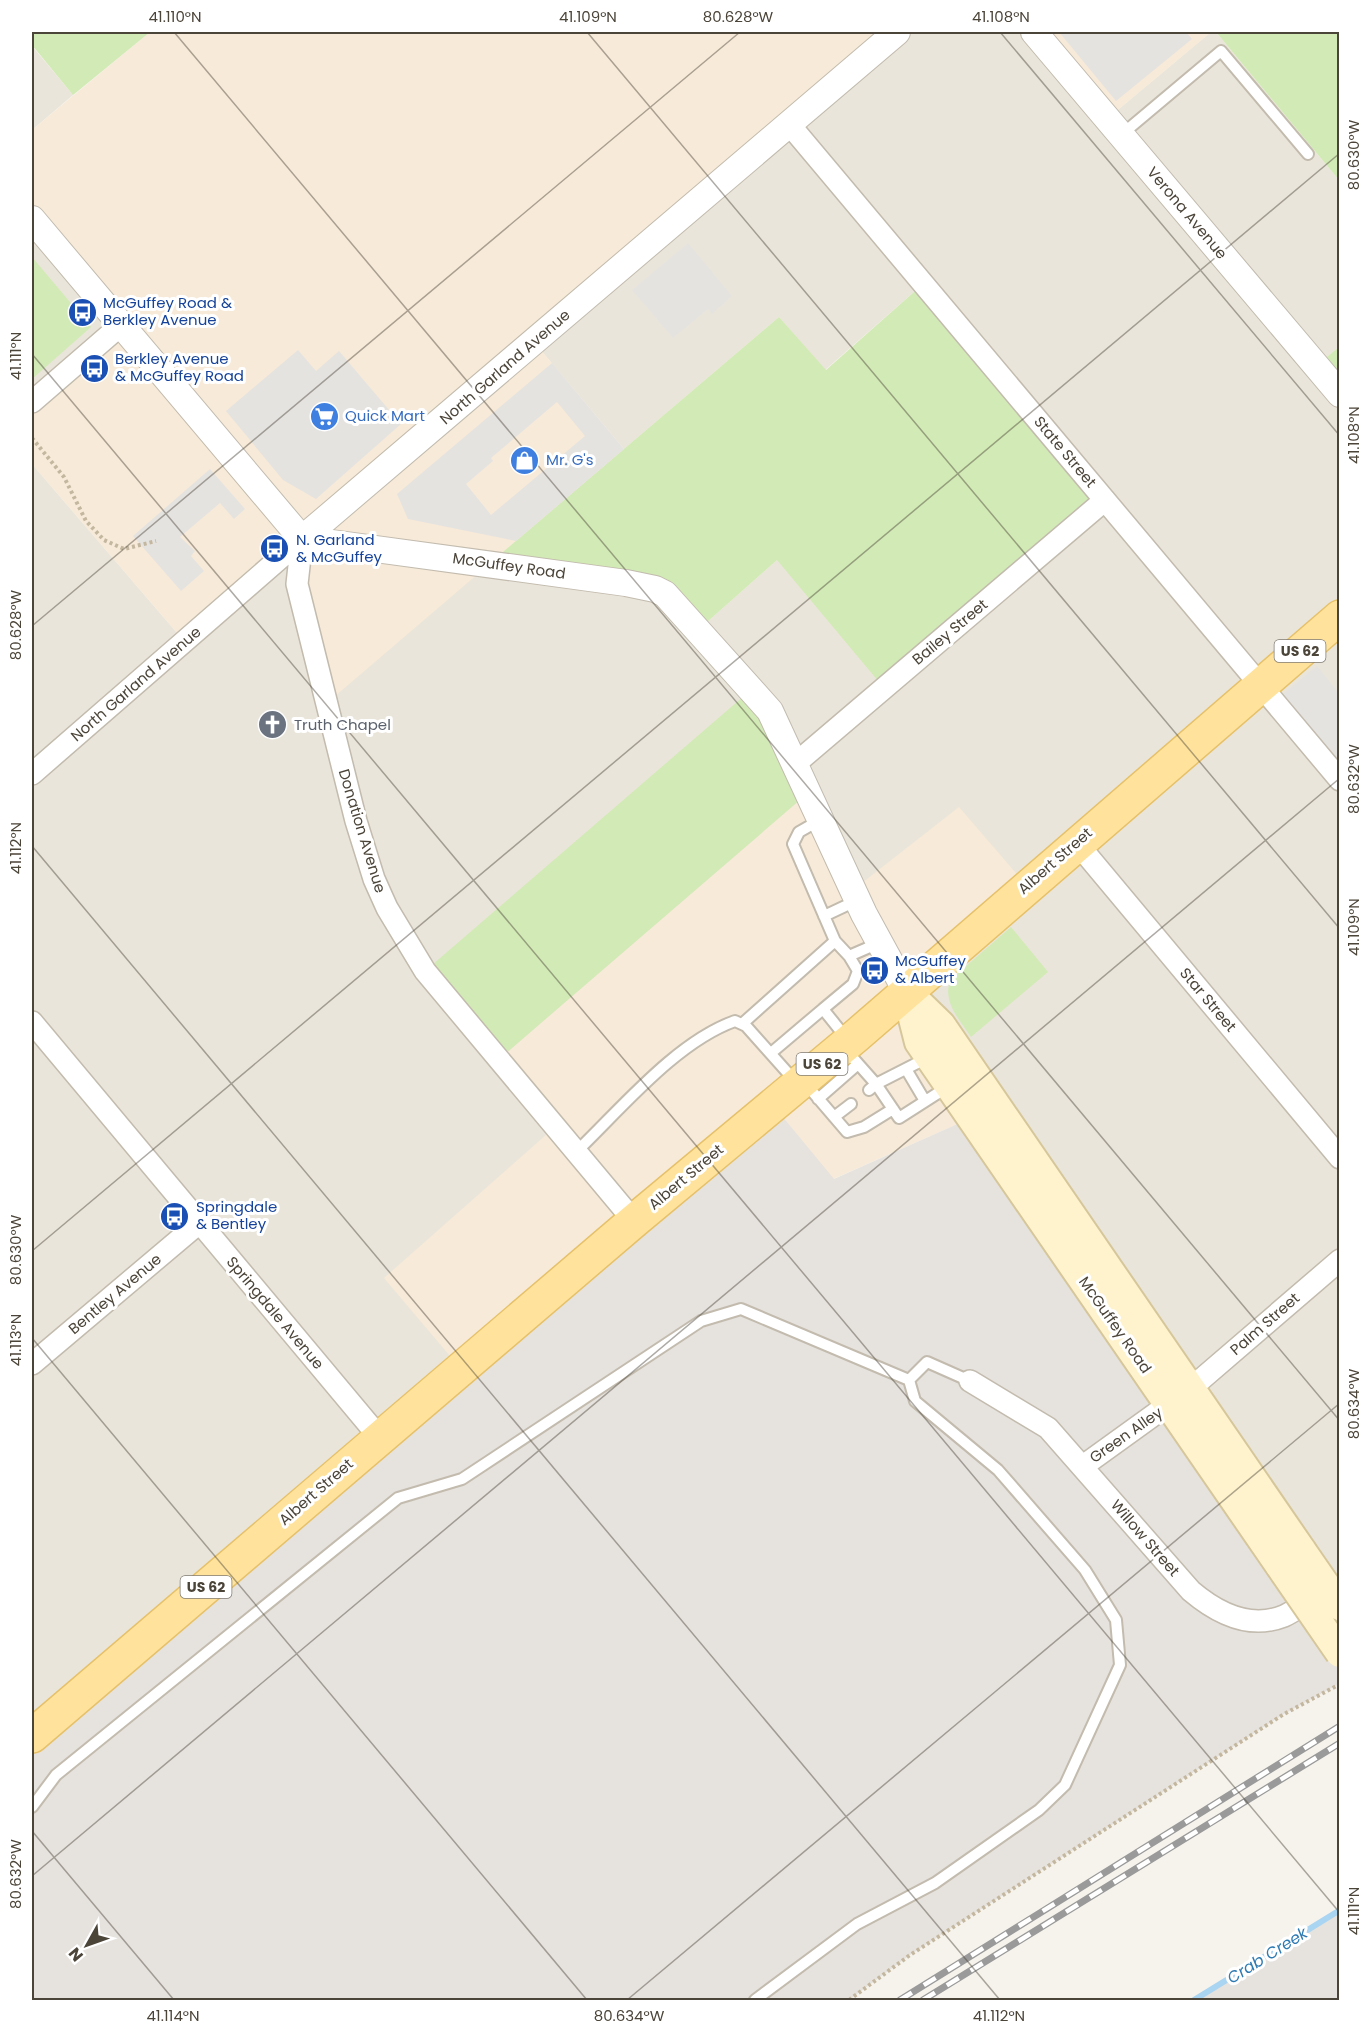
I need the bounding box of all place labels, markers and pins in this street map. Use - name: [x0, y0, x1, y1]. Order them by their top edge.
- place label: McGuffey Road & Berkley Avenue: [103, 292, 232, 330]
- bus stop icon: McGuffey Road & Berkley Avenue: [66, 296, 98, 328]
- place label: Berkley Avenue & McGuffey Road: [115, 348, 244, 386]
- bus stop icon: Berkley Avenue & McGuffey Road: [78, 352, 110, 384]
- supermarket icon: Quick Mart: [308, 400, 340, 432]
- place label: Quick Mart: [345, 405, 425, 426]
- shop icon: Mr. G's: [509, 444, 541, 476]
- place label: Mr. G's: [546, 449, 594, 470]
- place label: N. Garland & McGuffey: [296, 529, 383, 567]
- bus stop icon: N. Garland & McGuffey: [259, 533, 291, 565]
- church icon: Truth Chapel: [257, 709, 289, 741]
- place label: Truth Chapel: [294, 714, 391, 735]
- place label: McGuffey & Albert: [895, 950, 966, 988]
- bus stop icon: McGuffey & Albert: [858, 954, 890, 986]
- place label: Springdale & Bentley: [196, 1196, 277, 1234]
- bus stop icon: Springdale & Bentley: [159, 1200, 191, 1232]

